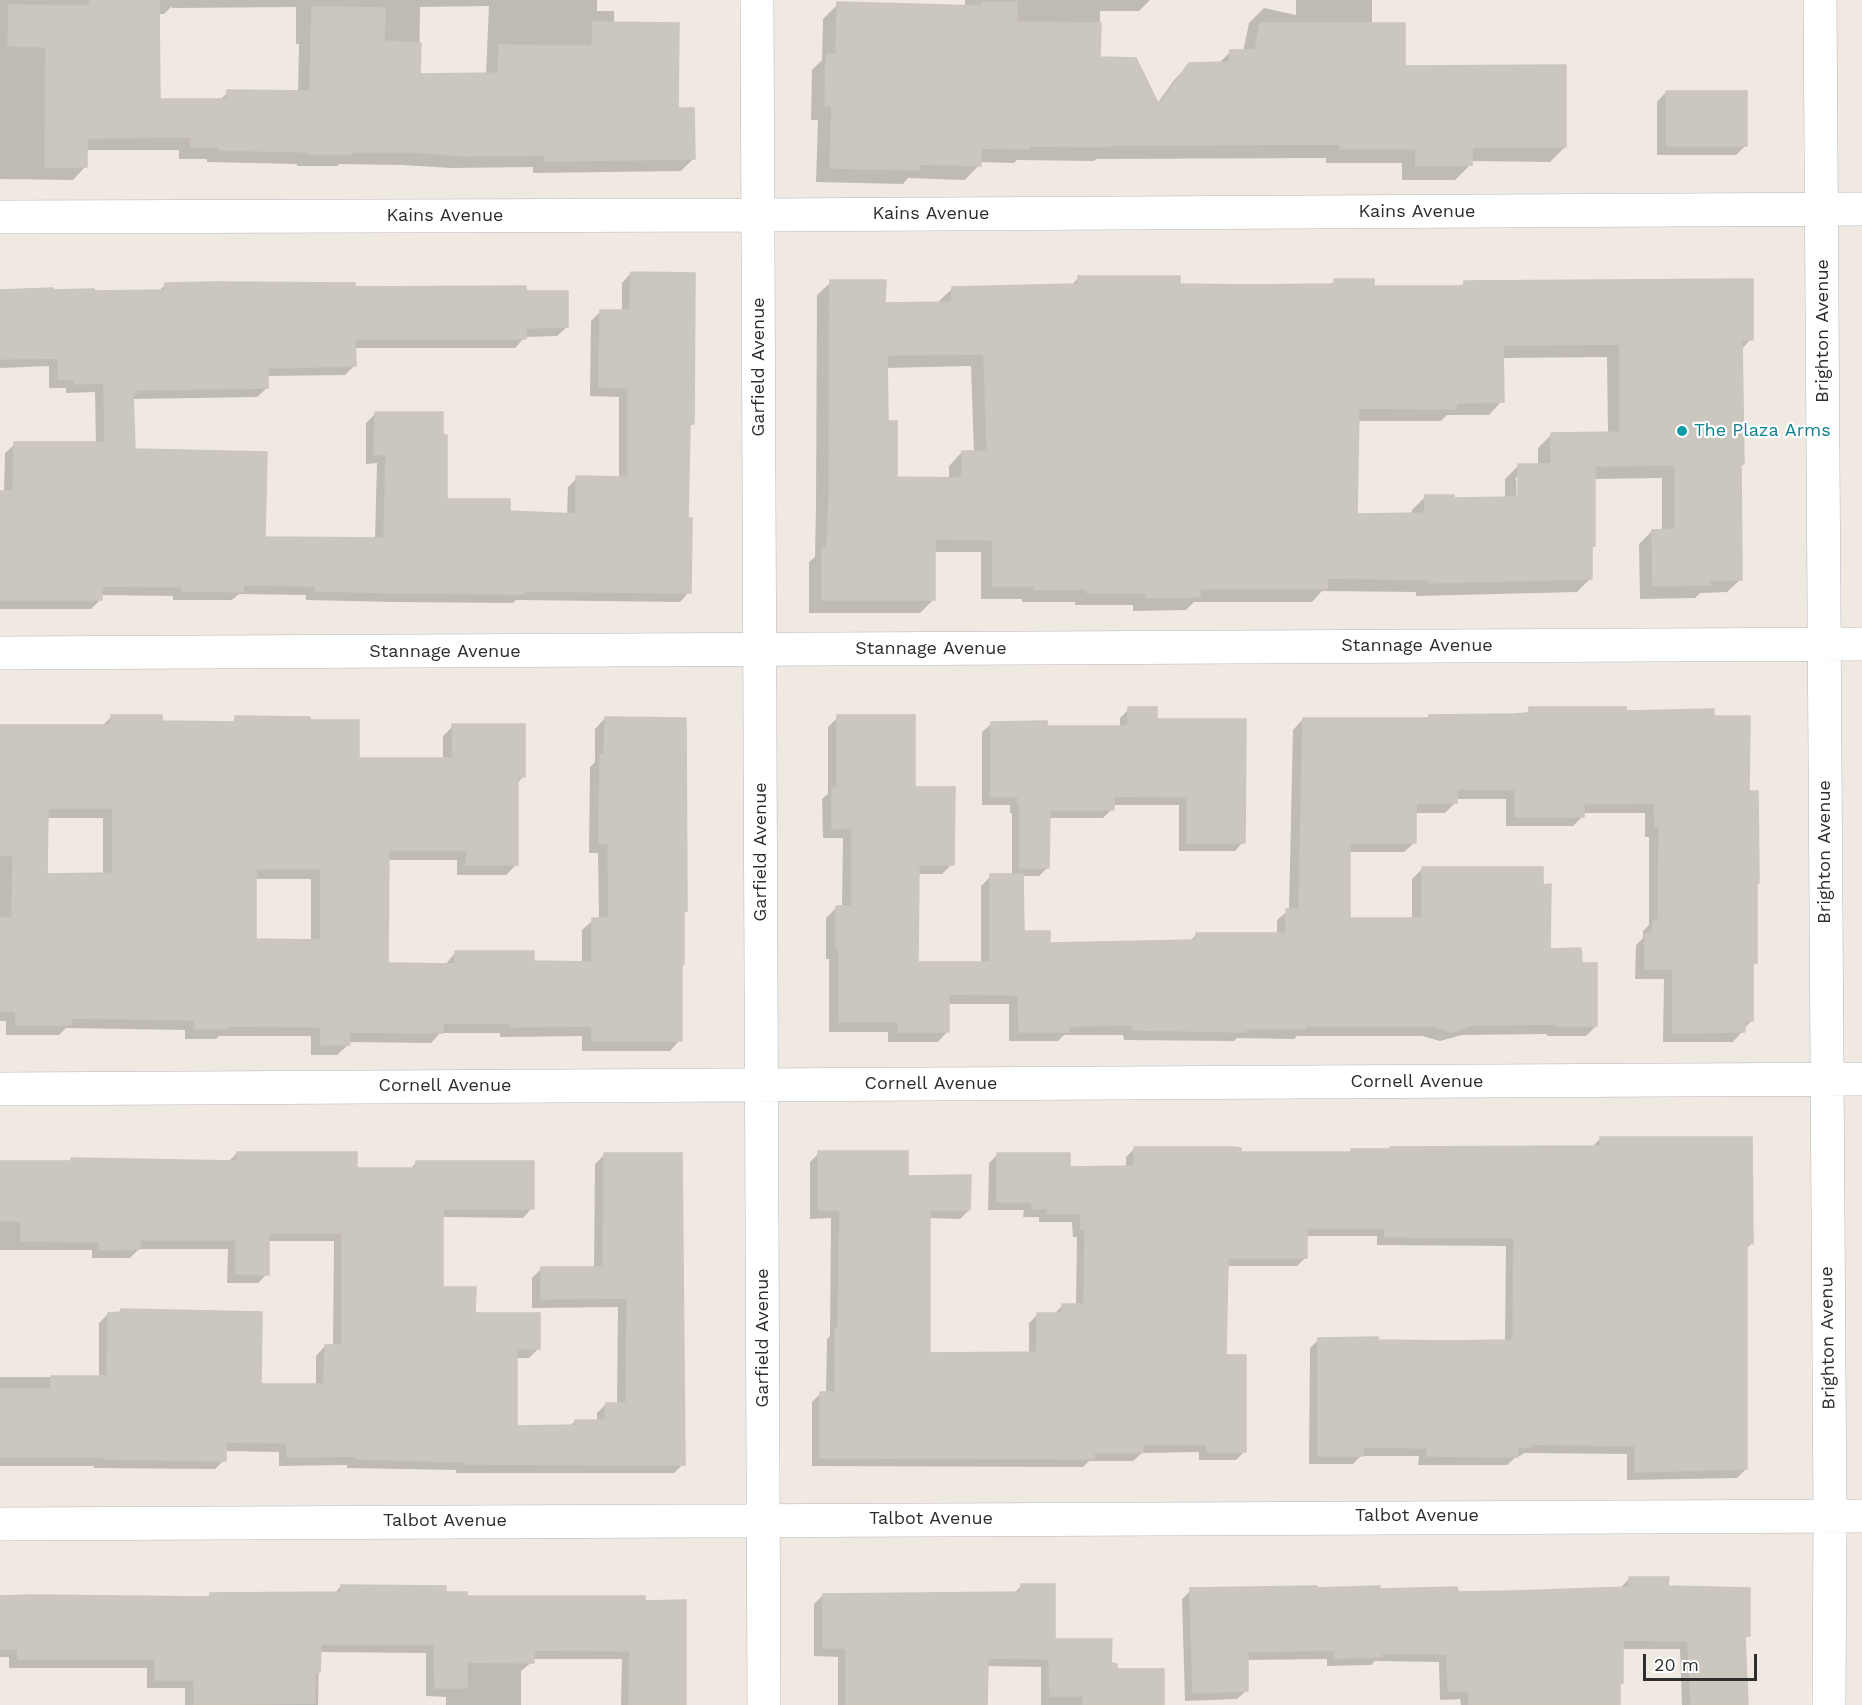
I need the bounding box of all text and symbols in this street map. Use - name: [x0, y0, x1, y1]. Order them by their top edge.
- street label: Kains Avenue: [1359, 201, 1475, 223]
- street label: Kains Avenue: [873, 203, 989, 225]
- street label: Kains Avenue: [387, 205, 503, 227]
- street label: Brighton Avenue: [1812, 259, 1834, 403]
- street label: Garfield Avenue: [748, 297, 770, 437]
- place label: The Plaza Arms: [1694, 420, 1831, 442]
- marker: The Plaza Arms: [1675, 424, 1689, 438]
- street label: Stannage Avenue: [1341, 635, 1493, 657]
- street label: Stannage Avenue: [855, 638, 1007, 660]
- street label: Stannage Avenue: [369, 641, 521, 663]
- street label: Brighton Avenue: [1814, 780, 1836, 924]
- street label: Garfield Avenue: [750, 782, 772, 922]
- street label: Cornell Avenue: [1351, 1071, 1483, 1093]
- street label: Cornell Avenue: [865, 1073, 997, 1095]
- street label: Cornell Avenue: [379, 1075, 511, 1097]
- street label: Brighton Avenue: [1816, 1266, 1840, 1410]
- street label: Garfield Avenue: [752, 1268, 774, 1408]
- street label: Talbot Avenue: [1355, 1505, 1479, 1527]
- street label: Talbot Avenue: [869, 1508, 993, 1530]
- street label: Talbot Avenue: [383, 1510, 507, 1532]
- scale bar: [1646, 1642, 1760, 1680]
- text: 20 m: [1654, 1654, 1699, 1675]

